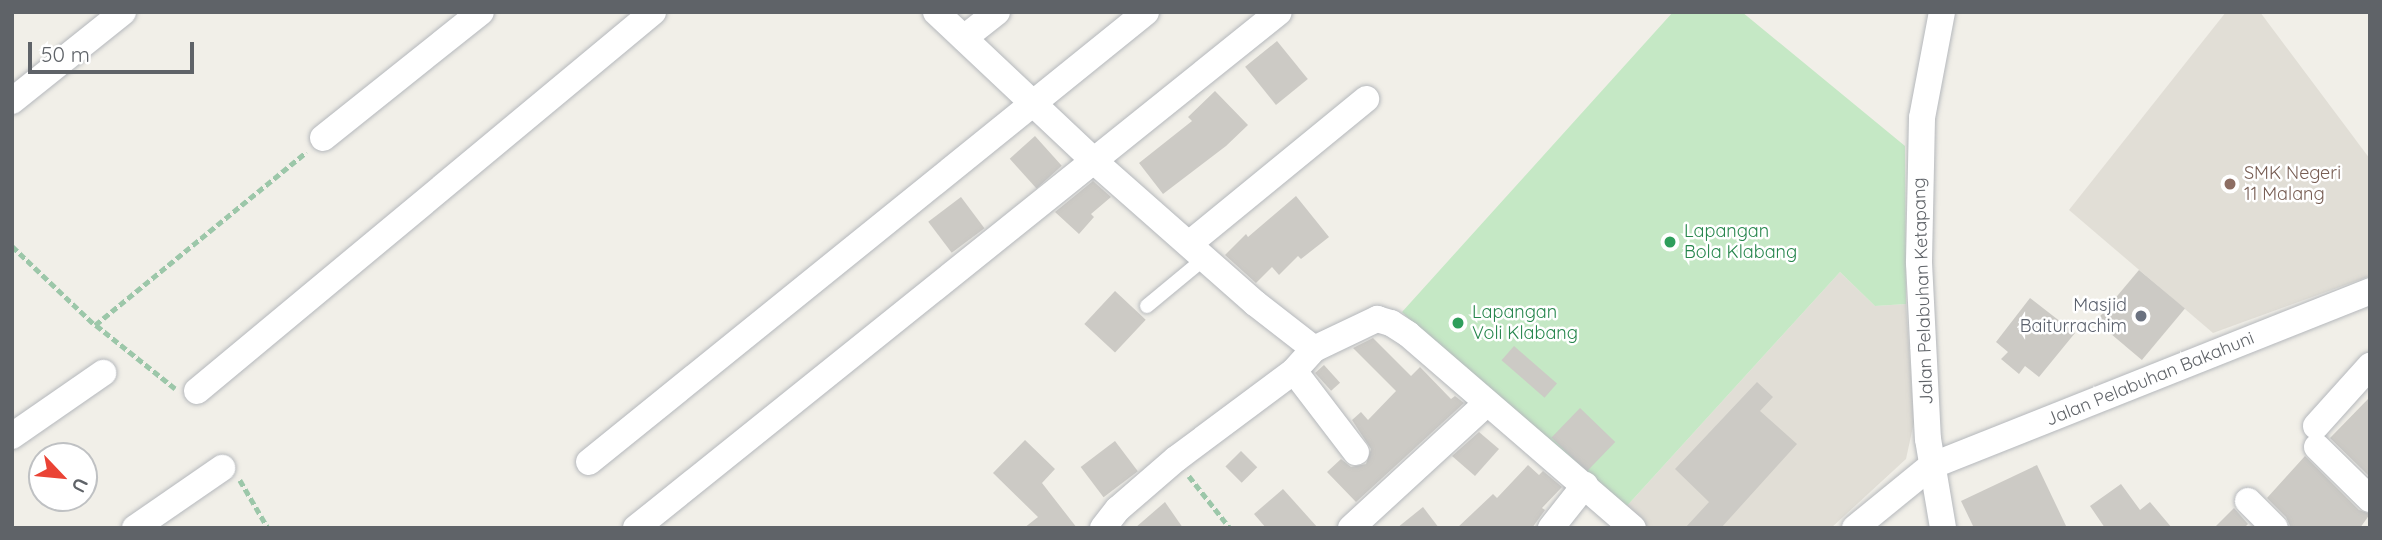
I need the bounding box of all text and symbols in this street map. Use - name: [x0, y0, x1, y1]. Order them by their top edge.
- scale bar: [32, 28, 198, 72]
- text: 50 m: [41, 41, 90, 67]
- place label: SMK Negeri 11 Malang: [2244, 163, 2341, 206]
- marker: SMK Negeri 11 Malang: [2222, 176, 2238, 192]
- street label: Jalan Pelabuhan Ketapang: [1908, 177, 1938, 405]
- place label: Lapangan Bola Klabang: [1684, 221, 1797, 264]
- marker: Lapangan Bola Klabang: [1662, 234, 1678, 250]
- place label: Masjid Baiturrachim: [2020, 295, 2127, 338]
- place label: Lapangan Voli Klabang: [1472, 302, 1578, 344]
- marker: Masjid Baiturrachim: [2133, 308, 2149, 324]
- marker: Lapangan Voli Klabang: [1450, 315, 1466, 331]
- street label: Jalan Pelabuhan Bakahuni: [2043, 327, 2257, 431]
- north arrow: [28, 442, 98, 512]
- text: U: [66, 474, 94, 497]

